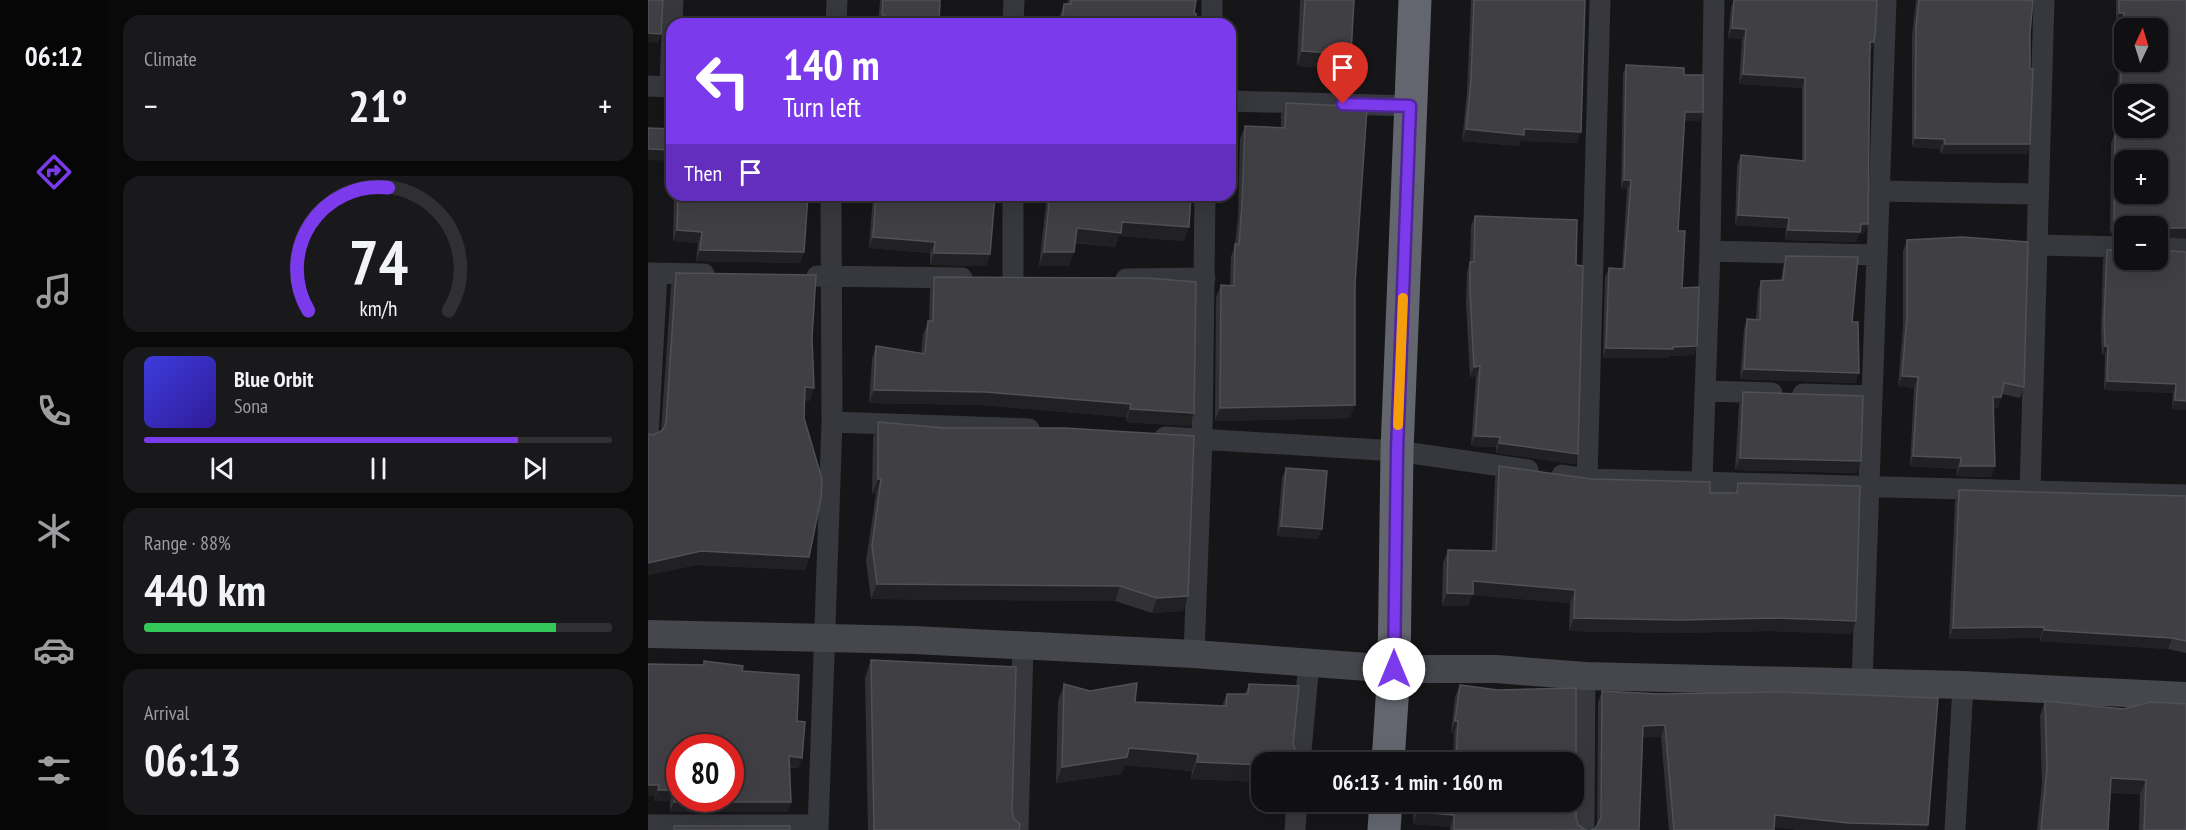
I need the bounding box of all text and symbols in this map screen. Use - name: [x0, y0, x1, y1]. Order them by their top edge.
- north arrow: [2114, 18, 2168, 72]
- map controls: [2114, 18, 2168, 270]
- text: 140 m: [783, 37, 880, 92]
- text: 06:12: [25, 39, 83, 73]
- icon: left: [684, 42, 762, 120]
- pin: [1317, 42, 1368, 104]
- text: Climate: [144, 46, 197, 72]
- icon: arrive: [1326, 51, 1359, 84]
- text: 21°: [348, 76, 408, 134]
- text: −: [144, 84, 158, 127]
- text: +: [598, 84, 612, 127]
- button: layers: [2114, 84, 2168, 138]
- text: Turn left: [783, 90, 861, 124]
- button: +: [2114, 150, 2168, 204]
- icon: directions: [33, 151, 75, 193]
- icon: arrive: [734, 156, 767, 189]
- text: Then: [684, 159, 722, 187]
- button: −: [2114, 216, 2168, 270]
- text: 74: [348, 221, 408, 302]
- icon: music: [33, 270, 75, 312]
- text: km/h: [359, 294, 397, 322]
- text: Blue Orbit: [234, 365, 313, 393]
- icon: phone: [33, 390, 75, 432]
- text: Sona: [234, 393, 268, 419]
- icon: previous: [206, 452, 239, 485]
- icon: pause: [362, 452, 395, 485]
- icon: next: [518, 452, 551, 485]
- icon: climate: [33, 510, 75, 552]
- text: Range · 88%: [144, 530, 231, 556]
- text: 440 km: [144, 560, 266, 618]
- icon: car: [33, 629, 75, 671]
- position arrow: [1362, 637, 1426, 701]
- text: Arrival: [144, 700, 189, 726]
- text: 06:13: [144, 730, 241, 788]
- speed limit sign: 80: [666, 734, 744, 812]
- icon: filters: [33, 749, 75, 791]
- text: 06:13 · 1 min · 160 m: [1332, 768, 1503, 796]

